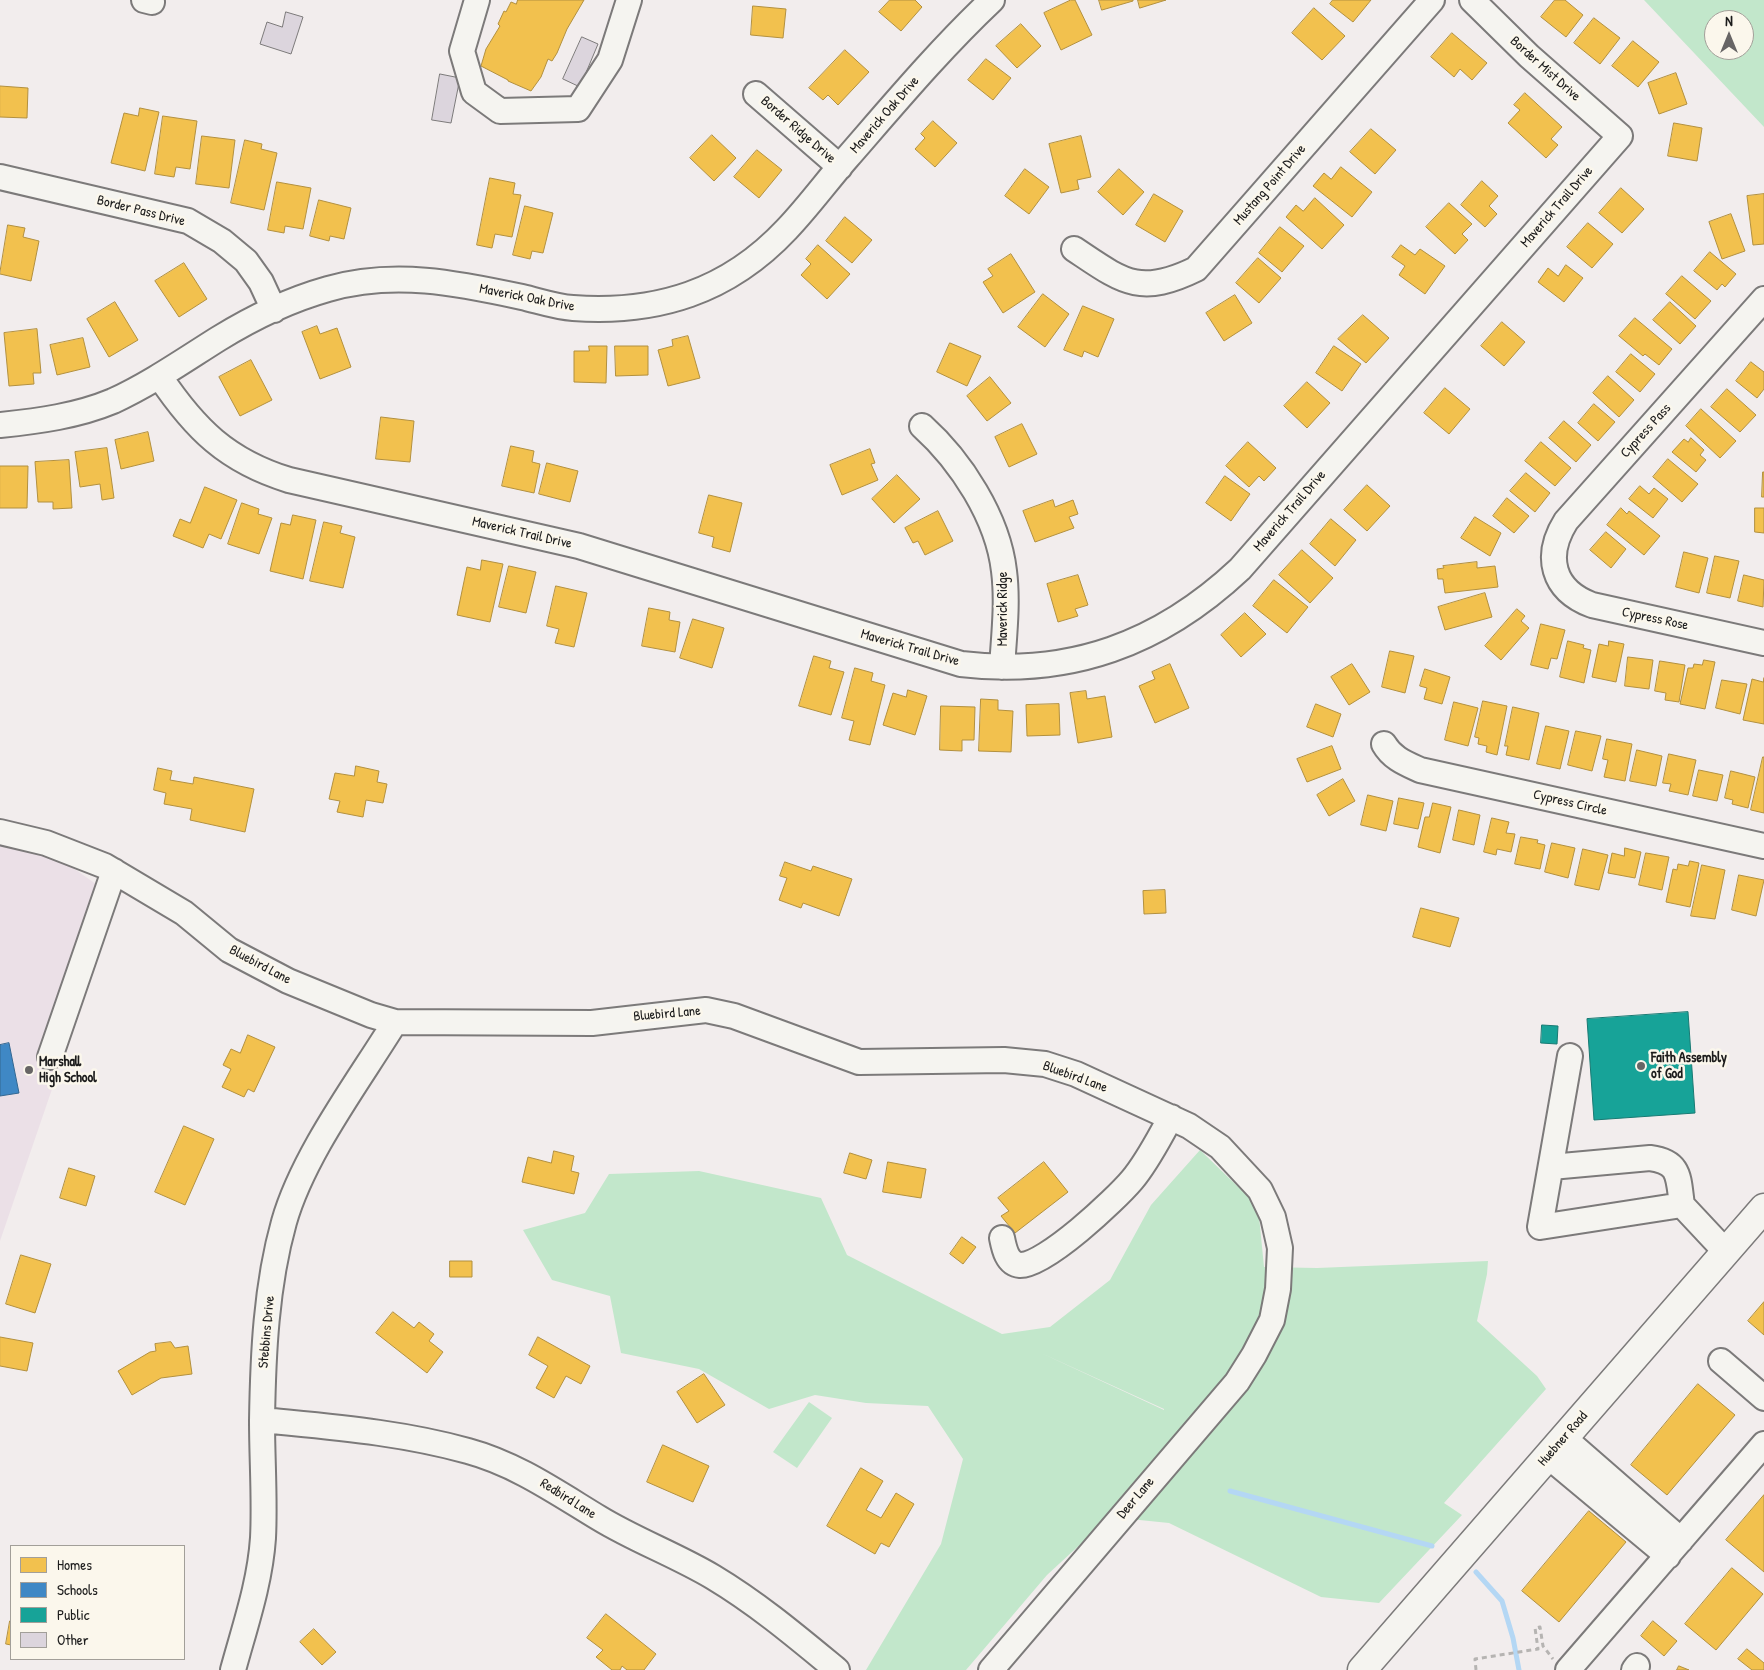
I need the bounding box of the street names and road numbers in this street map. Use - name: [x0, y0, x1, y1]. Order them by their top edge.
- street label: Border Mist Drive: [1506, 33, 1584, 105]
- street label: Maverick Oak Drive: [847, 73, 923, 157]
- street label: Border Ridge Drive: [757, 93, 839, 167]
- street label: Mustang Point Drive: [1230, 141, 1310, 229]
- street label: Maverick Trail Drive: [1517, 163, 1597, 251]
- street label: Border Pass Drive: [95, 192, 187, 230]
- street label: Maverick Oak Drive: [478, 281, 576, 315]
- street label: Cypress Pass: [1617, 400, 1675, 462]
- street label: Maverick Trail Drive: [1250, 467, 1330, 555]
- street label: Maverick Trail Drive: [470, 513, 574, 553]
- street label: Maverick Ridge: [995, 572, 1011, 646]
- street label: Cypress Rose: [1620, 604, 1690, 634]
- street label: Maverick Trail Drive: [859, 626, 961, 670]
- street label: Cypress Circle: [1531, 786, 1609, 820]
- street label: Bluebird Lane: [226, 942, 294, 988]
- street label: Bluebird Lane: [633, 1003, 701, 1025]
- street label: Bluebird Lane: [1040, 1058, 1110, 1096]
- street label: Stebbins Drive: [255, 1295, 279, 1369]
- street label: Huebner Road: [1535, 1408, 1591, 1470]
- street label: Deer Lane: [1114, 1474, 1158, 1522]
- street label: Redbird Lane: [537, 1475, 599, 1523]

